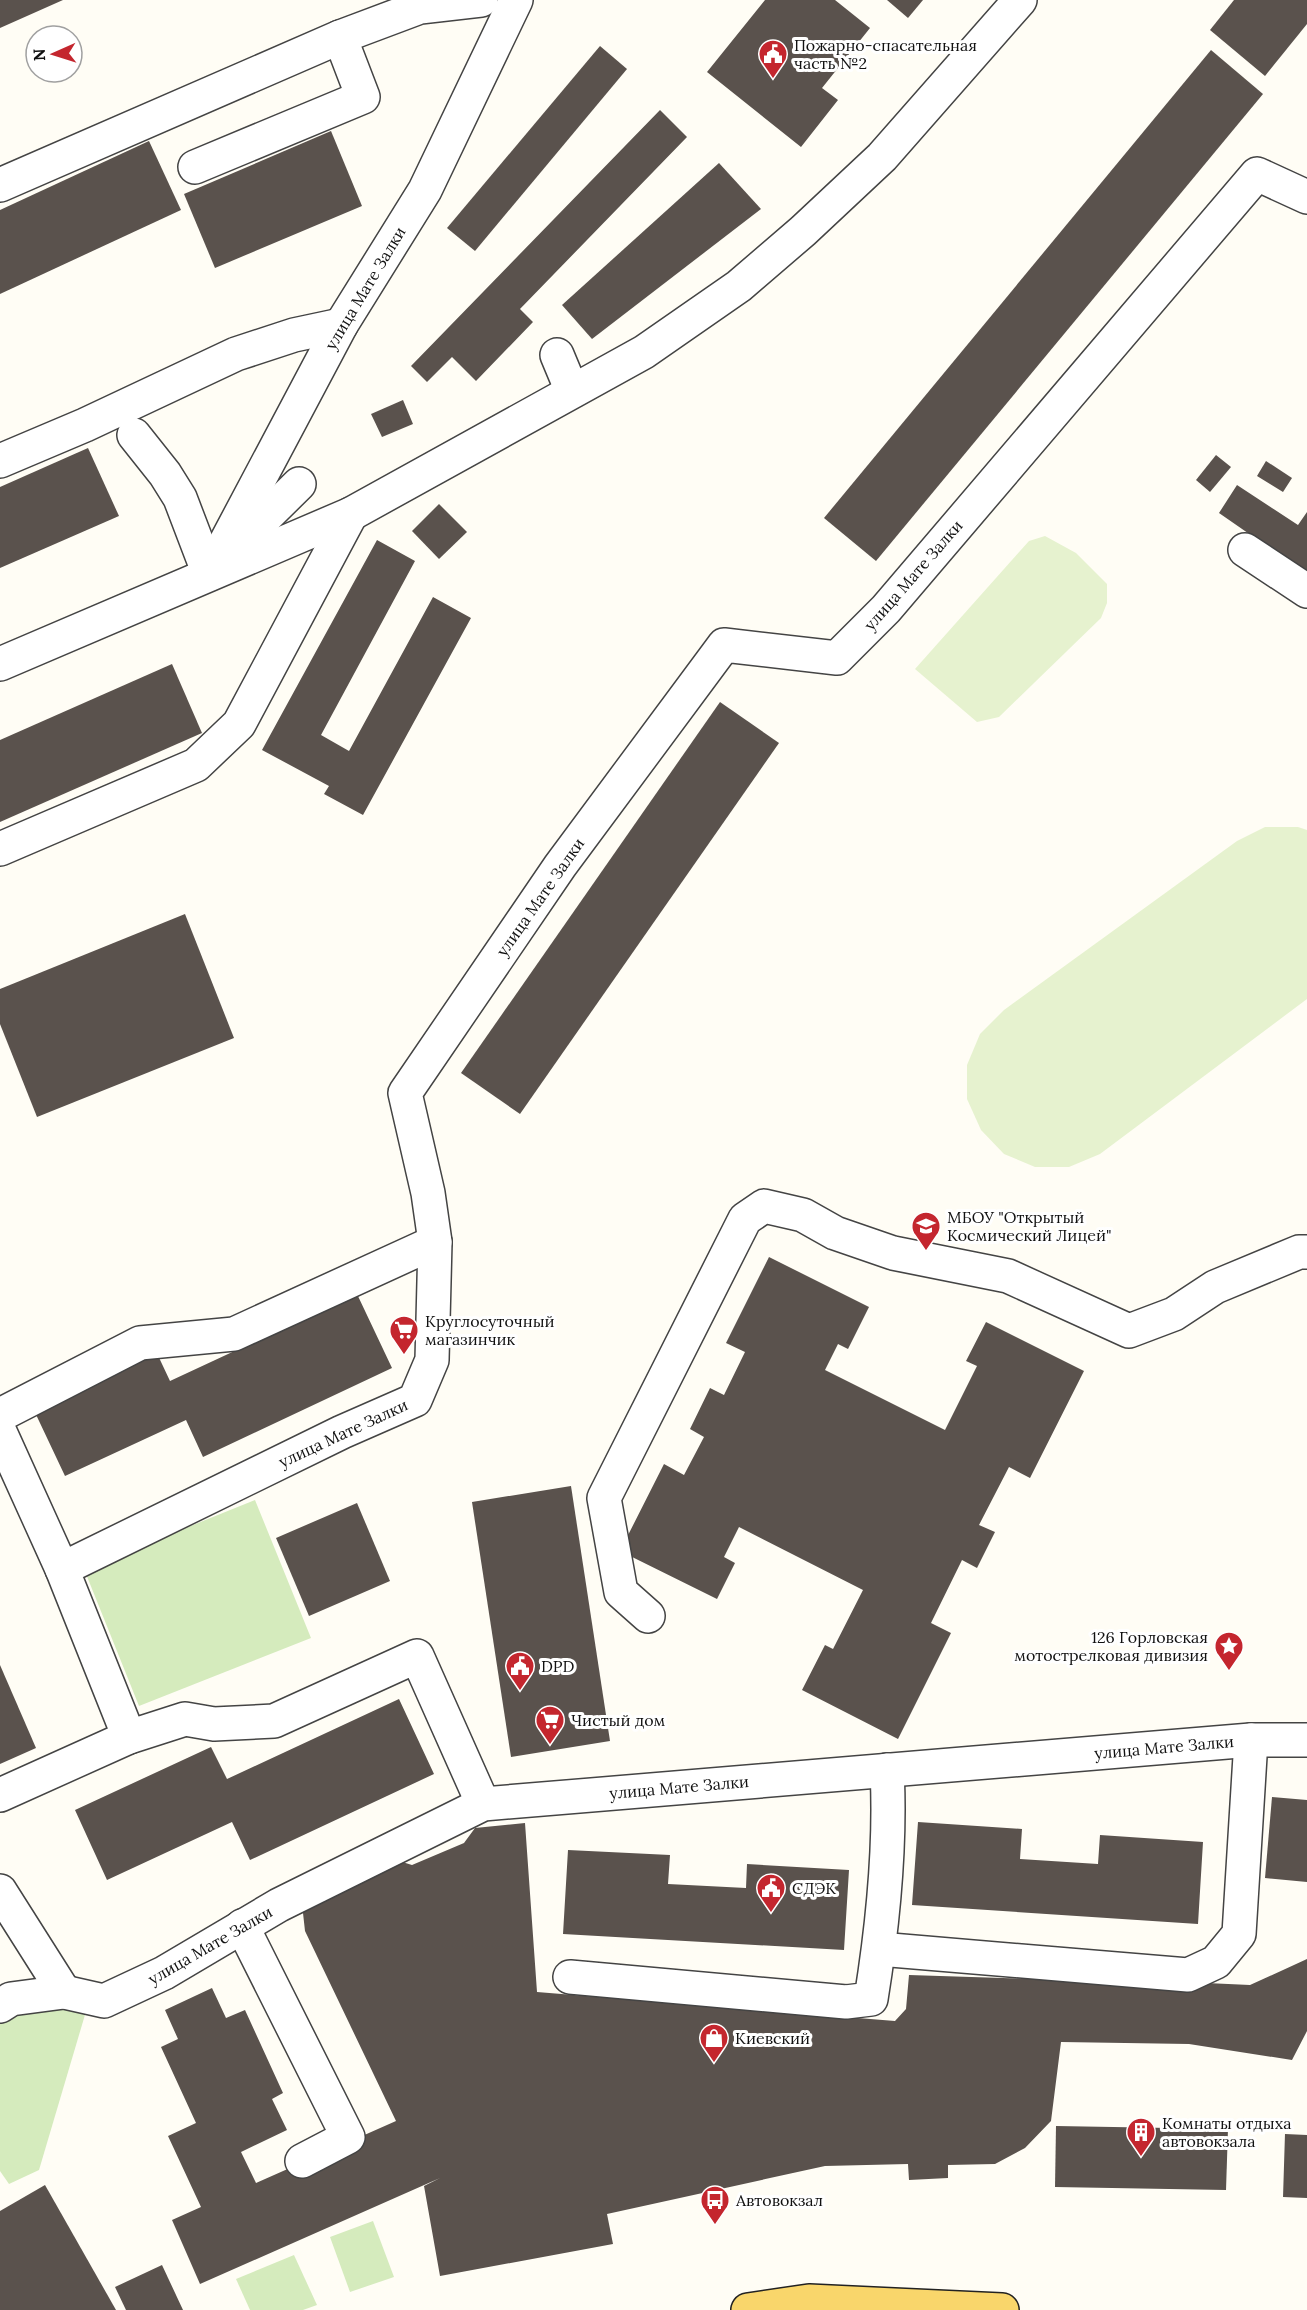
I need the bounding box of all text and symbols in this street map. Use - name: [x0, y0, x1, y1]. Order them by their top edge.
- north arrow: [24, 24, 84, 84]
- place label: Пожарно-спасательная часть №2: [794, 35, 977, 73]
- public building icon: Пожарно-спасательная часть №2: [757, 38, 789, 80]
- text: N: [29, 48, 49, 61]
- street label: улица Мате Залки: [320, 223, 410, 353]
- street label: улица Мате Залки: [859, 516, 967, 634]
- street label: улица Мате Залки: [492, 834, 588, 960]
- place label: МБОУ "Открытый Космический Лицей": [947, 1207, 1111, 1245]
- school or university icon: МБОУ "Открытый Космический Лицей": [910, 1210, 942, 1252]
- place label: Круглосуточный магазинчик: [425, 1311, 555, 1349]
- supermarket icon: Круглосуточный магазинчик: [388, 1314, 420, 1356]
- street label: улица Мате Залки: [275, 1394, 411, 1472]
- place label: 126 Горловская мотострелковая дивизия: [1014, 1627, 1208, 1665]
- place icon: 126 Горловская мотострелковая дивизия: [1213, 1630, 1245, 1672]
- public building icon: DPD: [504, 1650, 536, 1692]
- place label: DPD: [541, 1656, 574, 1676]
- supermarket icon: Чистый дом: [534, 1704, 566, 1746]
- place label: Чистый дом: [571, 1710, 665, 1730]
- street label: улица Мате Залки: [1093, 1731, 1235, 1763]
- street label: улица Мате Залки: [608, 1771, 750, 1803]
- public building icon: СДЭК: [755, 1872, 787, 1914]
- place label: СДЭК: [792, 1878, 836, 1898]
- street label: улица Мате Залки: [144, 1901, 276, 1989]
- shop icon: Киевский: [698, 2022, 730, 2064]
- place label: Киевский: [735, 2028, 810, 2048]
- place label: Комнаты отдыха автовокзала: [1162, 2113, 1291, 2151]
- building icon: Комнаты отдыха автовокзала: [1125, 2116, 1157, 2158]
- bus stop icon: Автовокзал: [699, 2184, 731, 2226]
- place label: Автовокзал: [735, 2190, 823, 2210]

